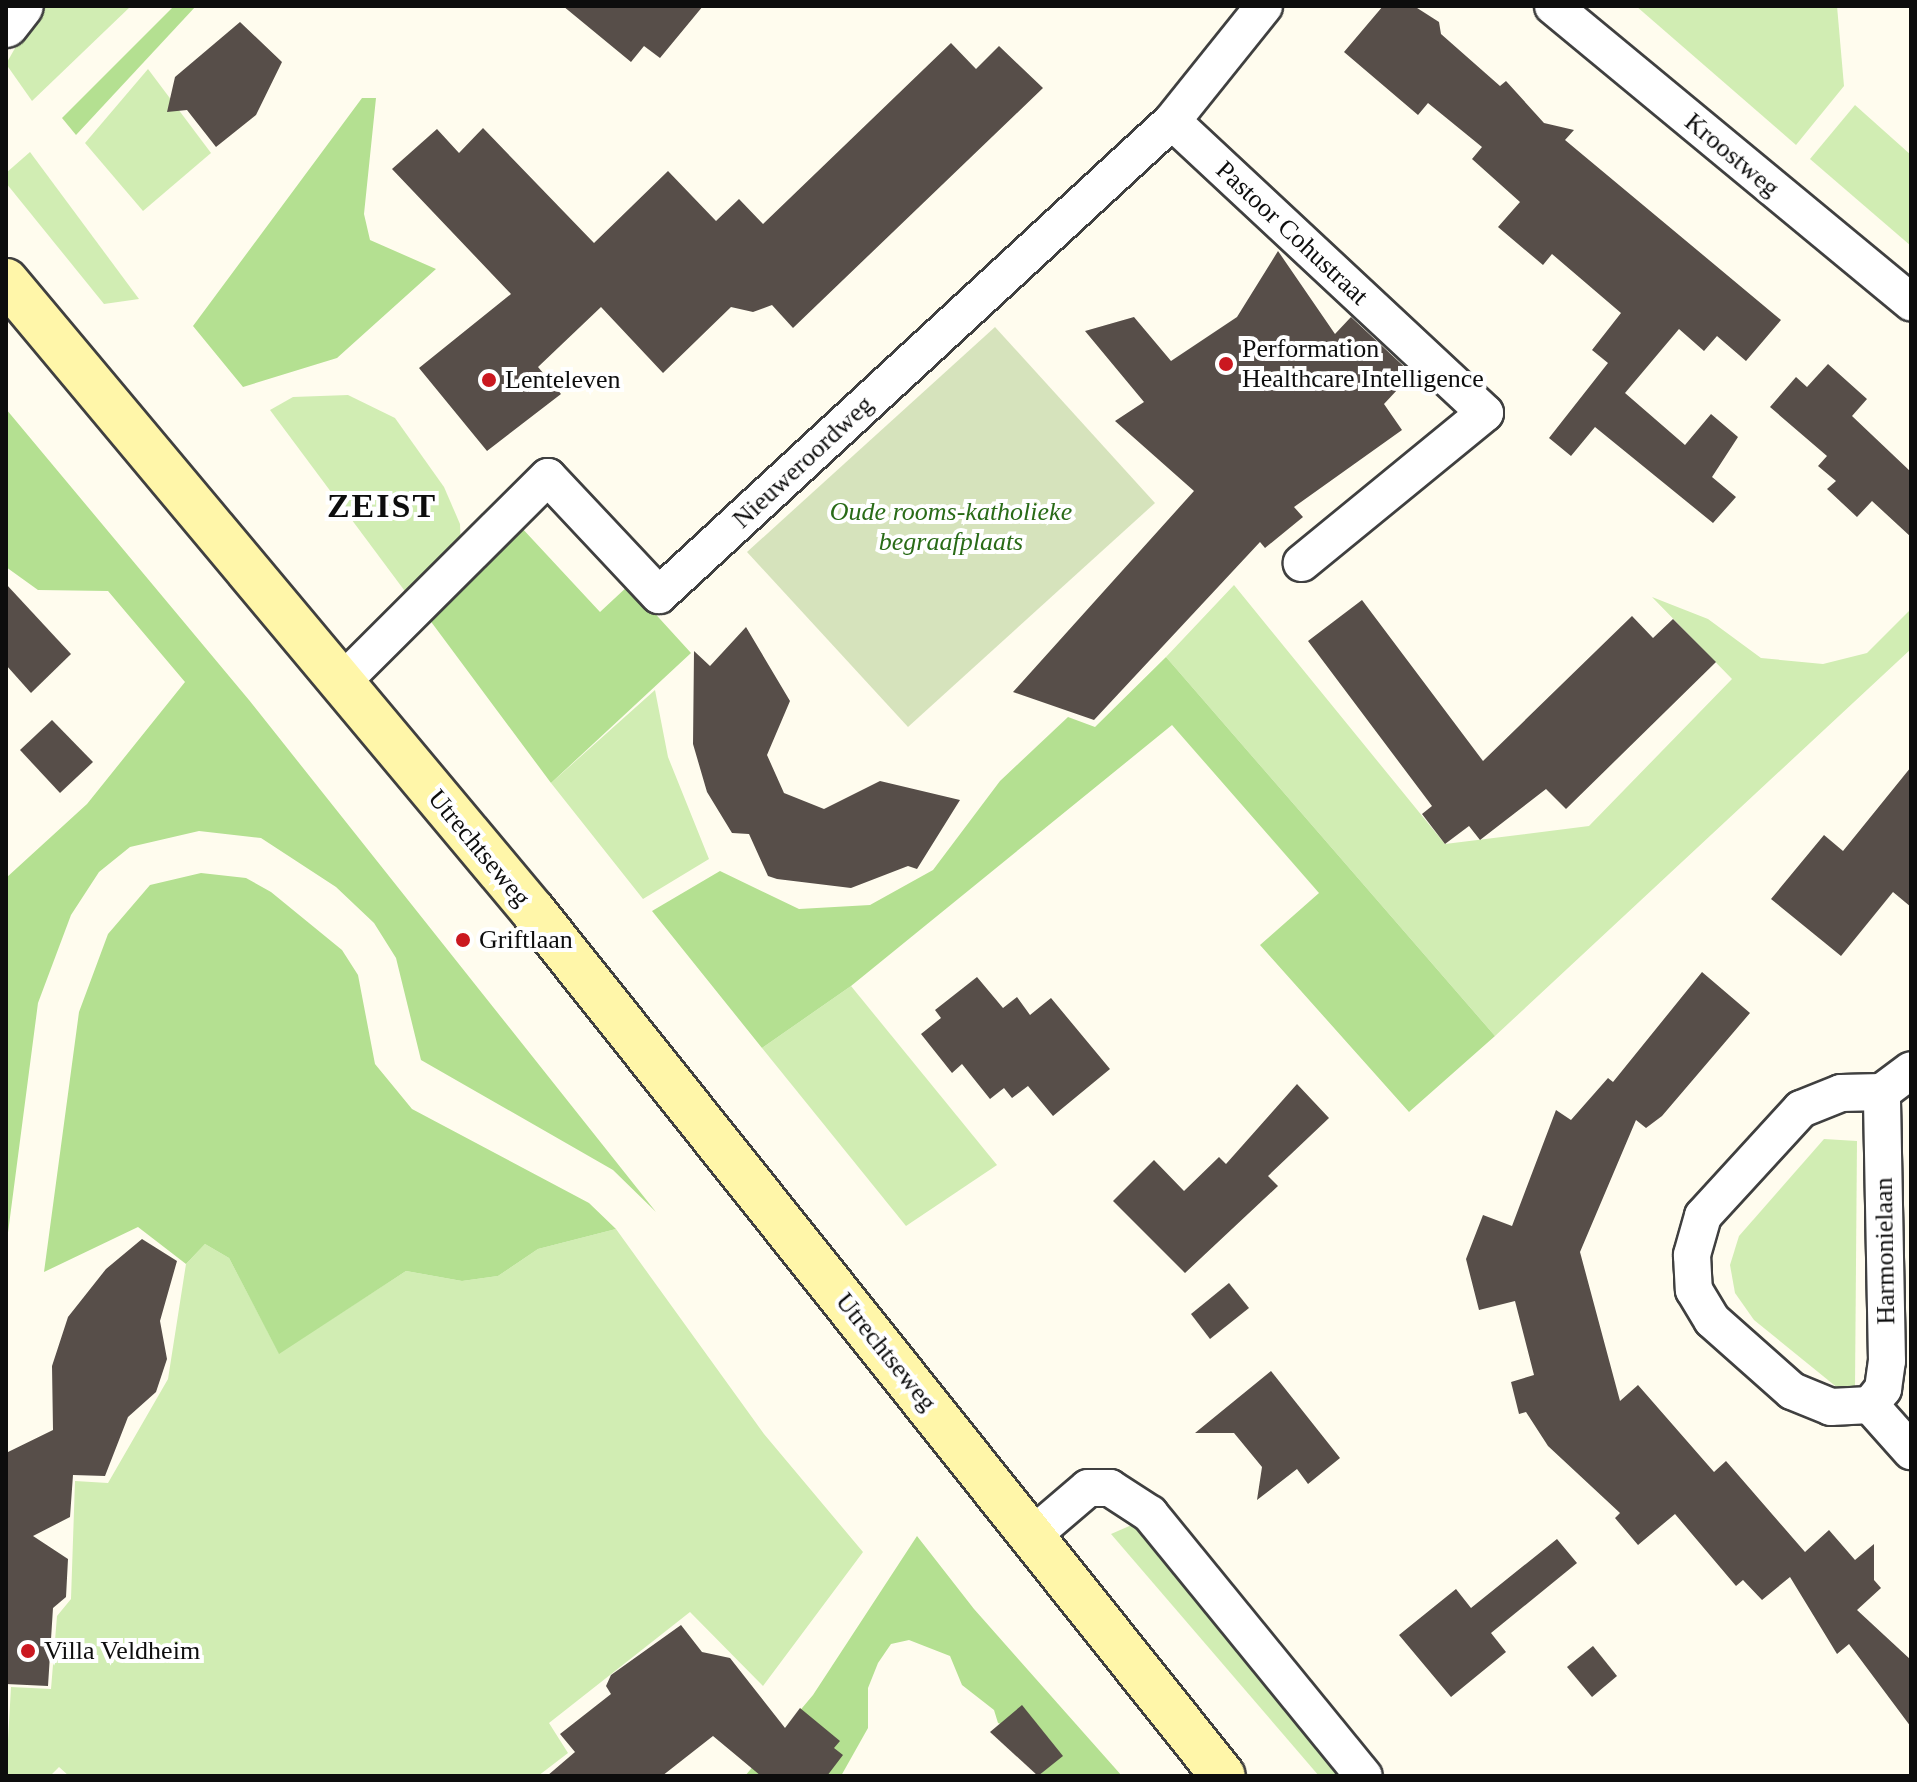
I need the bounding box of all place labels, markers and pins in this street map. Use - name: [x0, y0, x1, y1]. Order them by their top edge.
- place label: Performation Healthcare Intelligence: [1242, 333, 1484, 394]
- marker: Performation Healthcare Intelligence: [1217, 355, 1235, 373]
- place label: Lenteleven: [505, 364, 620, 396]
- marker: Lenteleven: [480, 371, 498, 389]
- place label: Griftlaan: [479, 924, 573, 956]
- marker: Griftlaan: [454, 931, 472, 949]
- place label: Villa Veldheim: [44, 1635, 201, 1667]
- marker: Villa Veldheim: [19, 1642, 37, 1660]

